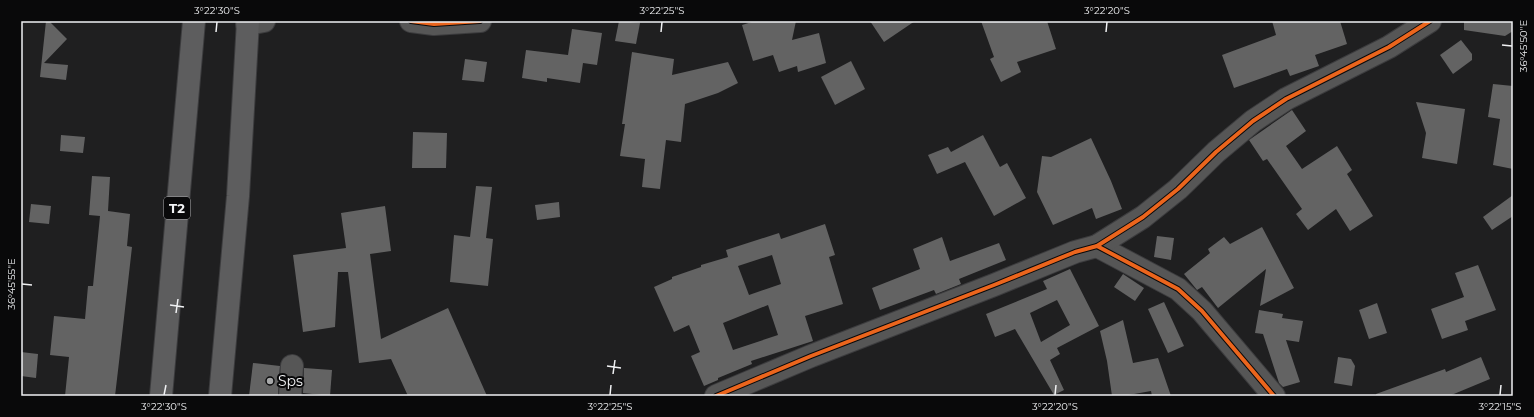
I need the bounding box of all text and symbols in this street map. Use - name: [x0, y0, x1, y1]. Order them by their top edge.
- text: 3°22'30"S: [194, 4, 240, 17]
- text: 3°22'25"S: [640, 4, 684, 17]
- text: 3°22'20"S: [1084, 4, 1130, 17]
- text: 36°45'50"E: [1517, 19, 1530, 72]
- road number: T2: [164, 197, 190, 219]
- text: 36°45'55"E: [5, 258, 18, 310]
- place label: Sps: [278, 372, 303, 390]
- marker: Sps: [265, 376, 275, 386]
- text: 3°22'30"S: [141, 400, 187, 413]
- text: 3°22'25"S: [588, 400, 632, 413]
- text: 3°22'20"S: [1032, 400, 1078, 413]
- text: 3°22'15"S: [1479, 400, 1522, 413]

